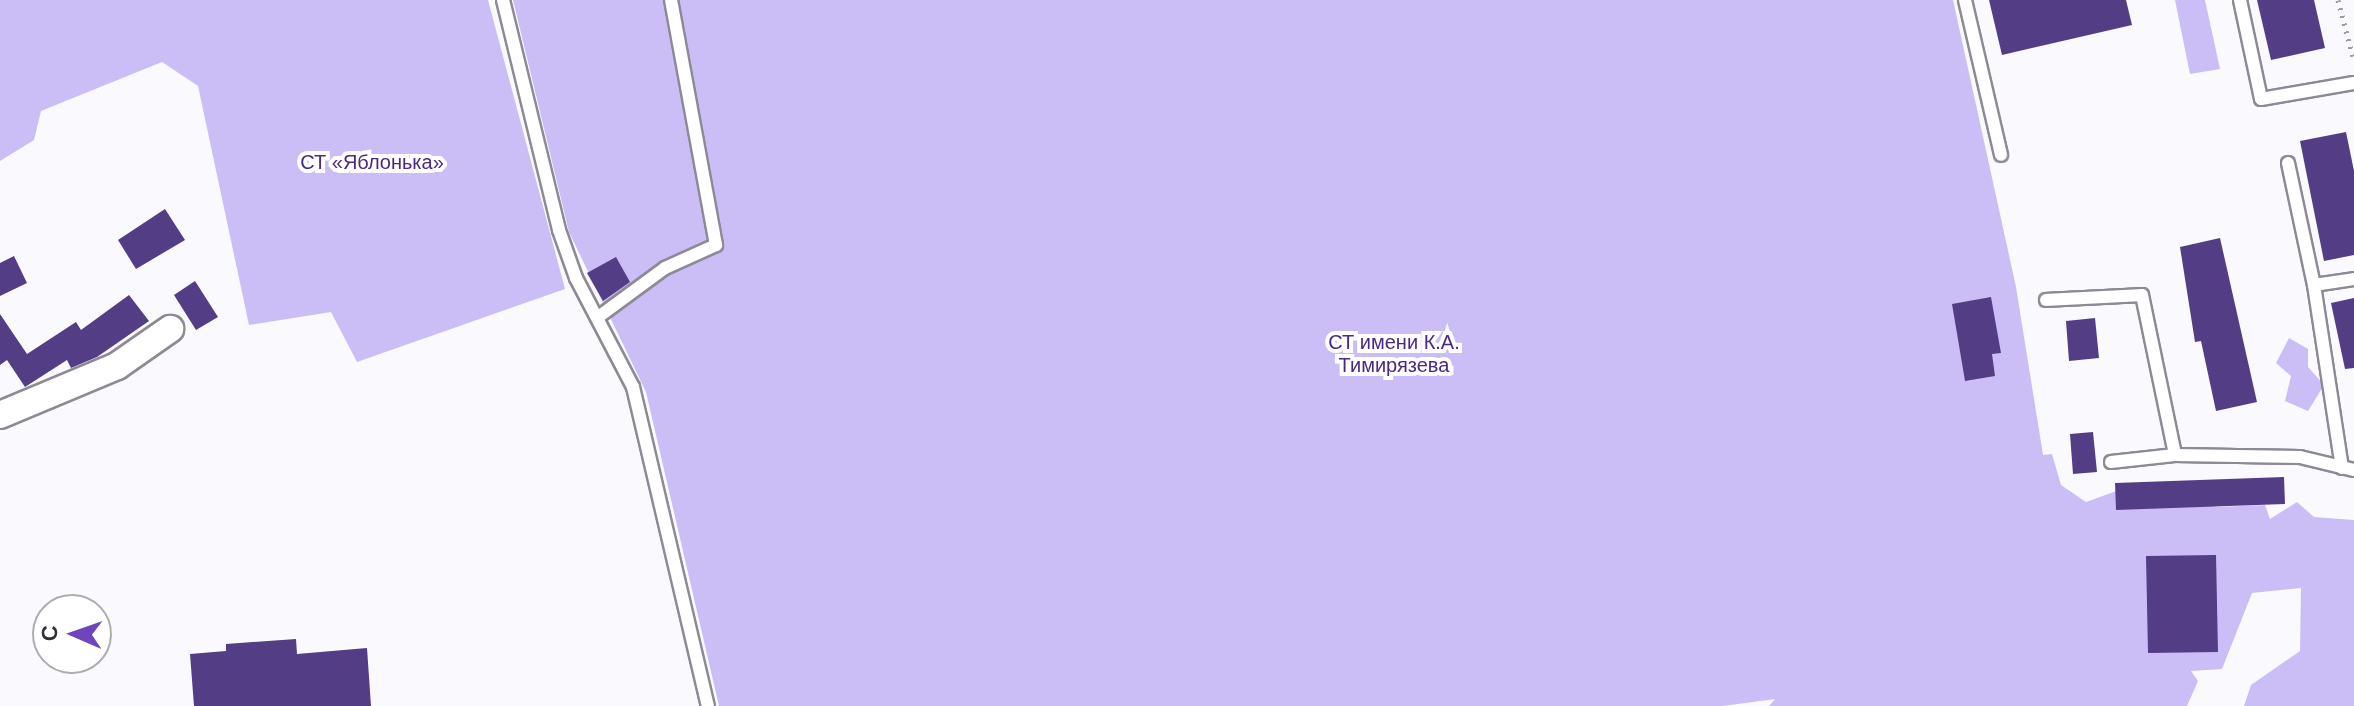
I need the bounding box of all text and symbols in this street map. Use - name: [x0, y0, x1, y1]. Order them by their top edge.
- park label: СТ «Яблонька»: [300, 150, 444, 174]
- park label: СТ имени К.А. Тимирязева: [1328, 330, 1460, 377]
- north arrow: [32, 594, 112, 674]
- text: С: [37, 625, 62, 642]

